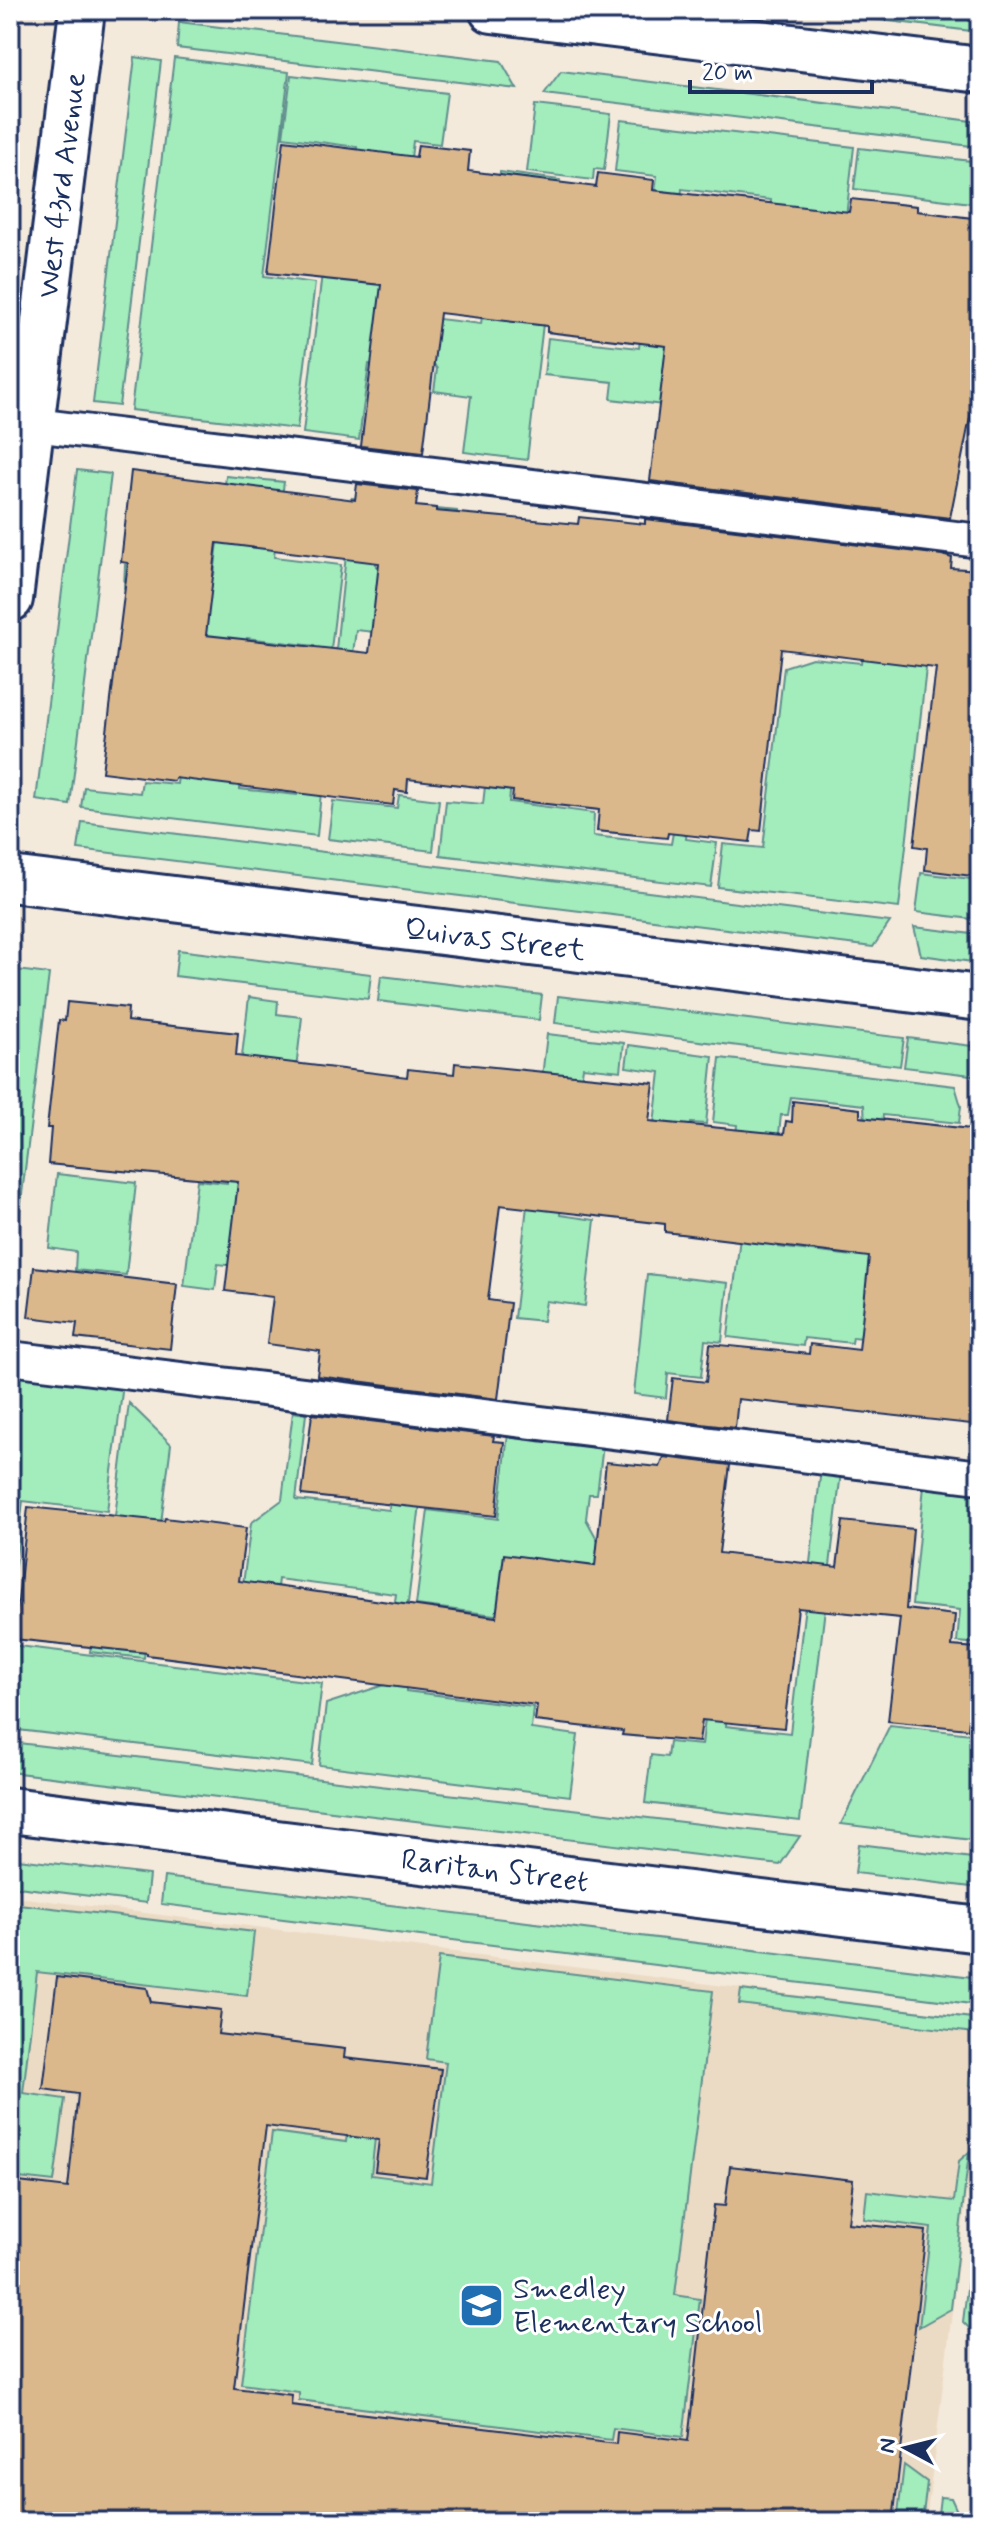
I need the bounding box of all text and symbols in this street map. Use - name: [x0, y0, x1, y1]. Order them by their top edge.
- scale bar: [690, 44, 872, 94]
- text: 20 m: [702, 58, 753, 89]
- street label: West 43rd Avenue: [29, 70, 96, 300]
- street label: Quivas Street: [402, 910, 588, 971]
- street label: Raritan Street: [399, 1841, 591, 1902]
- place label: Smedley Elementary School: [513, 2270, 762, 2343]
- school or university icon: Smedley Elementary School: [458, 2281, 506, 2329]
- north arrow: [866, 2408, 946, 2488]
- text: N: [873, 2437, 903, 2455]

